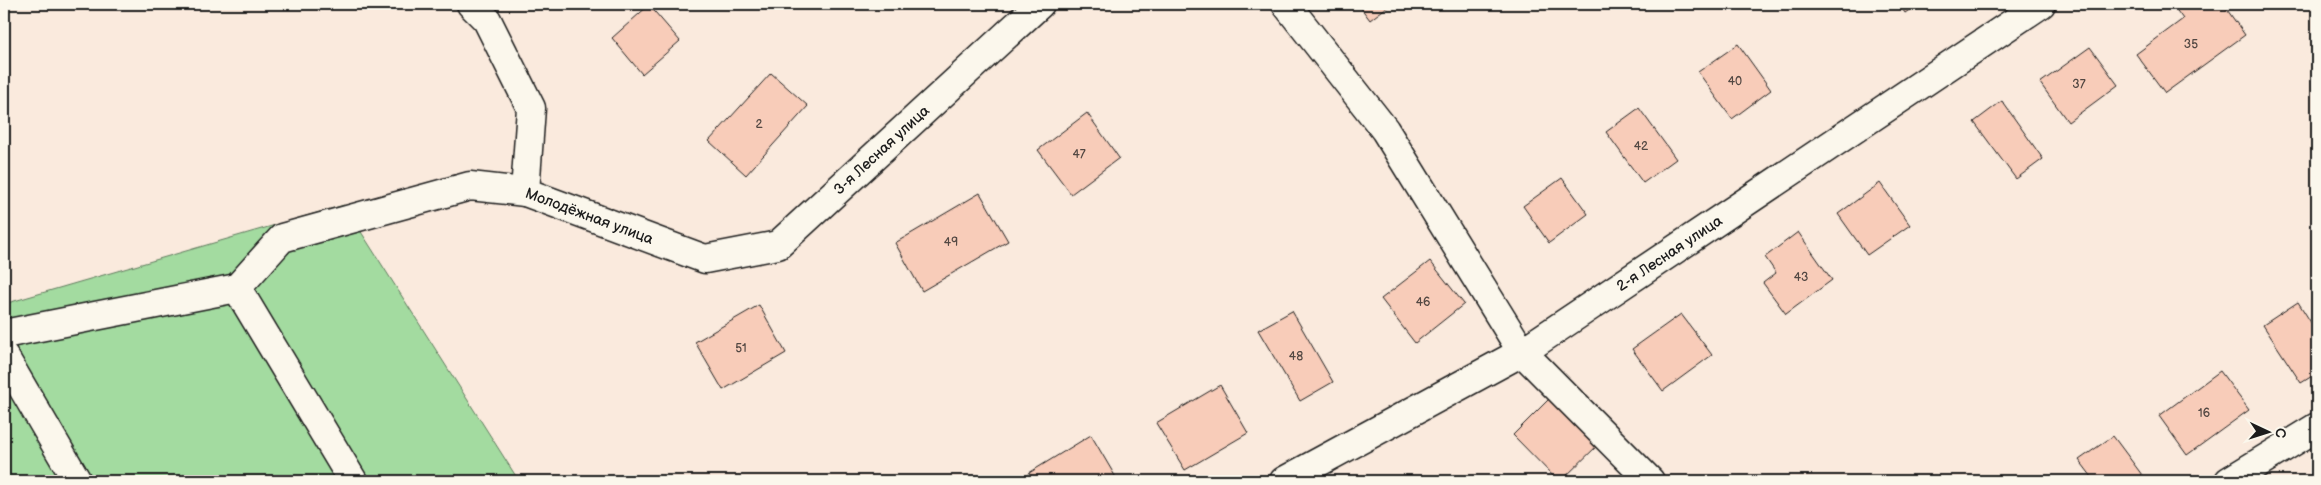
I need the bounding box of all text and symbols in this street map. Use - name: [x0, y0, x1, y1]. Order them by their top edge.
- house number: 35: [2184, 37, 2198, 52]
- house number: 40: [1728, 74, 1742, 89]
- house number: 37: [2072, 77, 2086, 92]
- street label: 3-я Лесная улица: [829, 101, 933, 199]
- house number: 2: [755, 117, 763, 132]
- house number: 42: [1634, 139, 1648, 154]
- house number: 47: [1072, 147, 1086, 162]
- street label: Молодёжная улица: [523, 183, 656, 249]
- street label: 2-я Лесная улица: [1613, 211, 1726, 296]
- house number: 49: [944, 235, 958, 250]
- house number: 43: [1794, 270, 1808, 285]
- house number: 46: [1416, 295, 1430, 310]
- house number: 51: [735, 341, 747, 356]
- house number: 48: [1289, 349, 1303, 364]
- house number: 16: [2198, 406, 2210, 421]
- north arrow: [2244, 408, 2294, 458]
- text: С: [2272, 427, 2289, 439]

